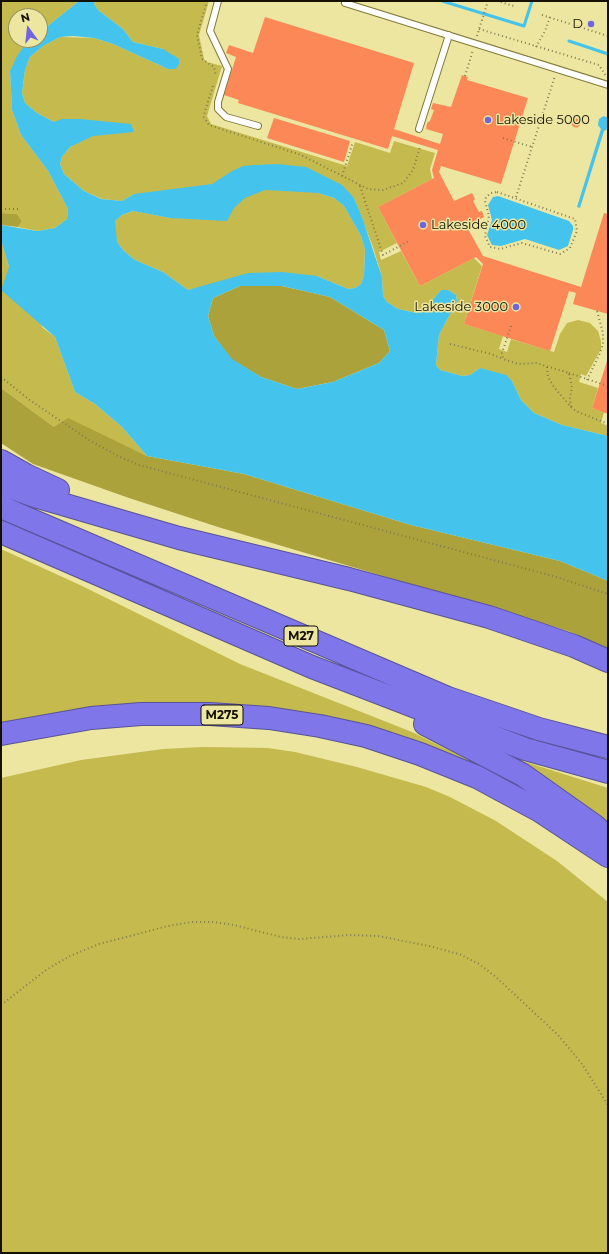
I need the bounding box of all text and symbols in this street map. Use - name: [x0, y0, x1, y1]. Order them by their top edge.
- north arrow: [8, 8, 48, 48]
- text: N: [19, 9, 31, 25]
- place label: D: [572, 16, 583, 32]
- marker: D: [586, 19, 596, 29]
- place label: Lakeside 5000: [496, 112, 590, 128]
- marker: Lakeside 5000: [483, 115, 493, 125]
- place label: Lakeside 4000: [431, 217, 526, 233]
- marker: Lakeside 4000: [418, 220, 428, 230]
- place label: Lakeside 3000: [414, 299, 508, 315]
- marker: Lakeside 3000: [511, 302, 521, 312]
- road number: M27: [284, 626, 318, 646]
- road number: M275: [201, 705, 243, 725]

